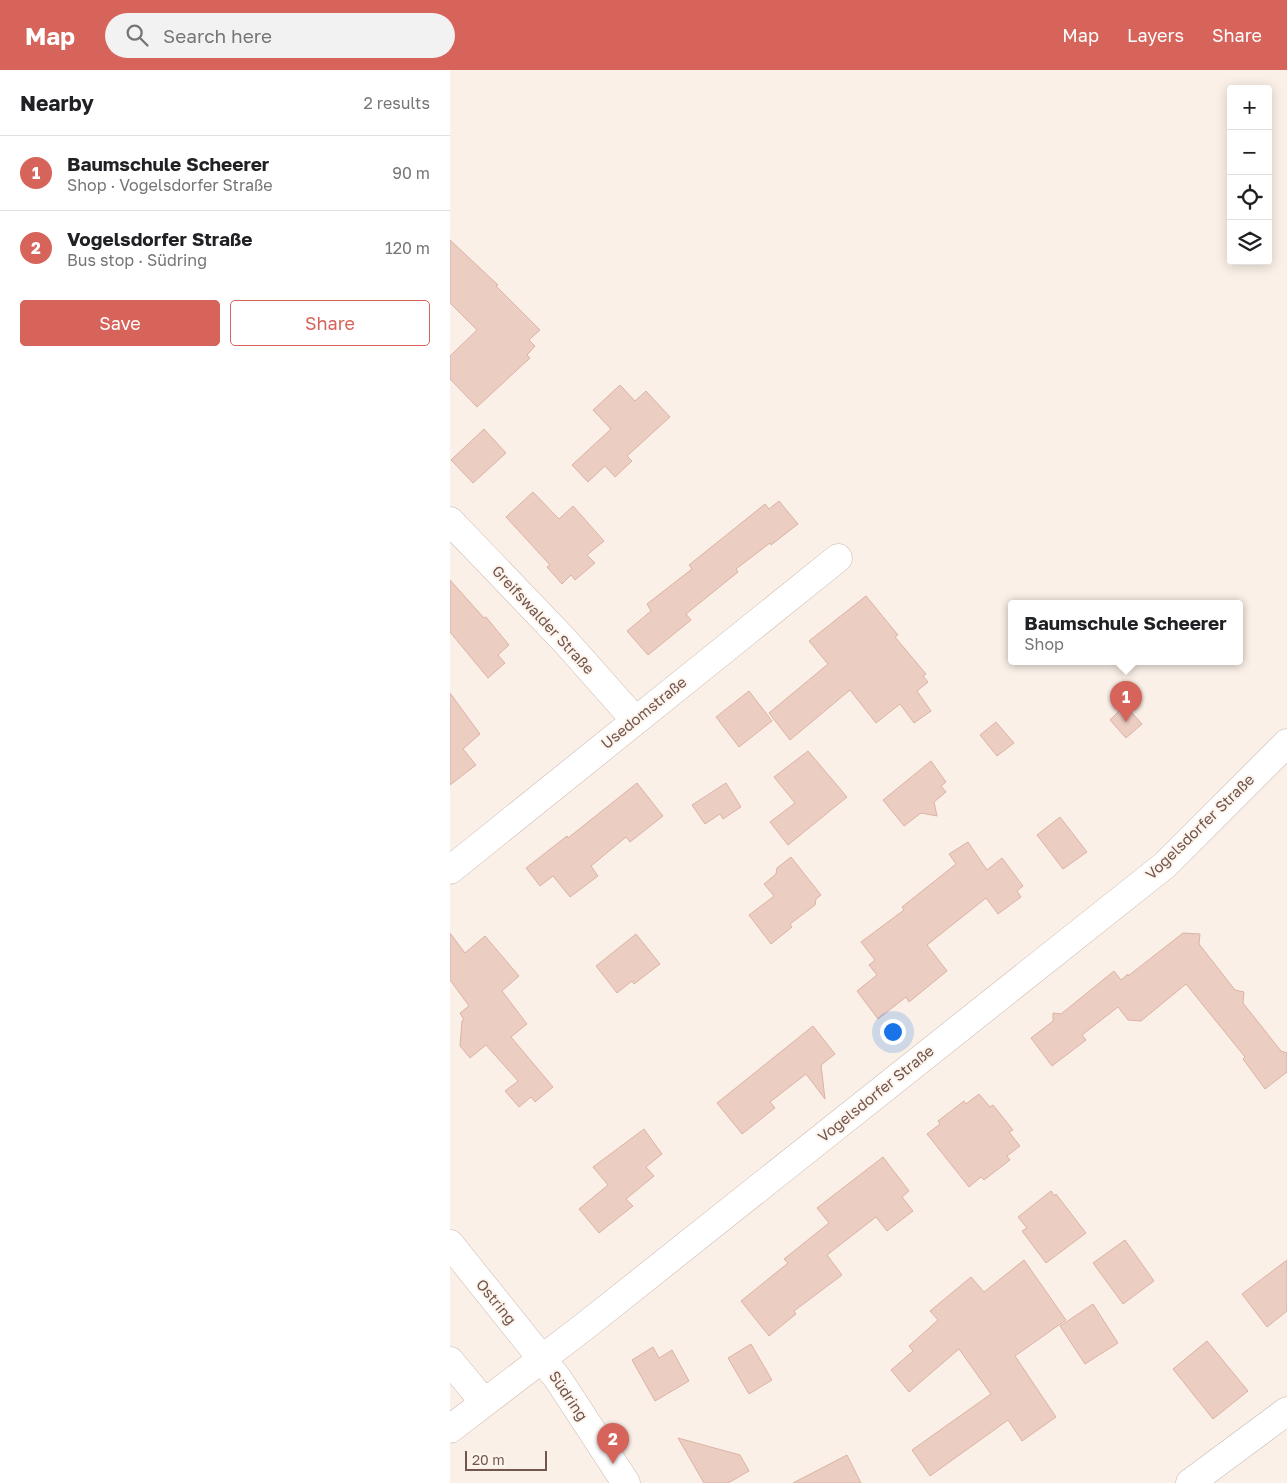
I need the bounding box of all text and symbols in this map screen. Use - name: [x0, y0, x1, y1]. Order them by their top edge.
- search box: [105, 13, 455, 58]
- text: Map: [25, 21, 75, 50]
- icon: search: [123, 21, 151, 49]
- text: Search here: [163, 24, 272, 47]
- text: Map: [1062, 24, 1099, 46]
- text: Layers: [1127, 24, 1184, 46]
- text: Share: [1212, 24, 1262, 46]
- map controls: [1227, 85, 1272, 265]
- button: +: [1227, 85, 1272, 130]
- text: Nearby: [20, 90, 94, 116]
- text: 2 results: [364, 93, 430, 113]
- button: −: [1227, 130, 1272, 175]
- text: Baumschule Scheerer: [67, 152, 269, 175]
- text: 1: [32, 163, 40, 183]
- text: 90 m: [392, 163, 430, 183]
- text: Shop · Vogelsdorfer Straße: [67, 175, 273, 195]
- button: locate: [1227, 175, 1272, 220]
- button: layers: [1227, 220, 1272, 265]
- text: Vogelsdorfer Straße: [67, 227, 253, 250]
- text: 2: [31, 238, 41, 258]
- text: 120 m: [385, 238, 430, 258]
- text: Bus stop · Südring: [67, 250, 207, 270]
- button: Save: [20, 300, 220, 346]
- button: Share: [230, 300, 430, 346]
- street label: Greifswalder Straße: [489, 561, 599, 678]
- popup: [1008, 600, 1243, 665]
- text: Baumschule Scheerer: [1024, 611, 1227, 634]
- text: Shop: [1024, 634, 1064, 654]
- street label: Usedomstraße: [597, 672, 690, 752]
- pin: 1: [1110, 681, 1142, 722]
- street label: Vogelsdorfer Straße: [1141, 770, 1257, 883]
- your location: [880, 1019, 906, 1045]
- street label: Vogelsdorfer Straße: [814, 1041, 937, 1145]
- street label: Ostring: [473, 1275, 521, 1328]
- street label: Südring: [546, 1367, 592, 1424]
- pin: 2: [597, 1423, 629, 1464]
- scale bar: [465, 1448, 548, 1471]
- text: 20 m: [472, 1451, 505, 1468]

